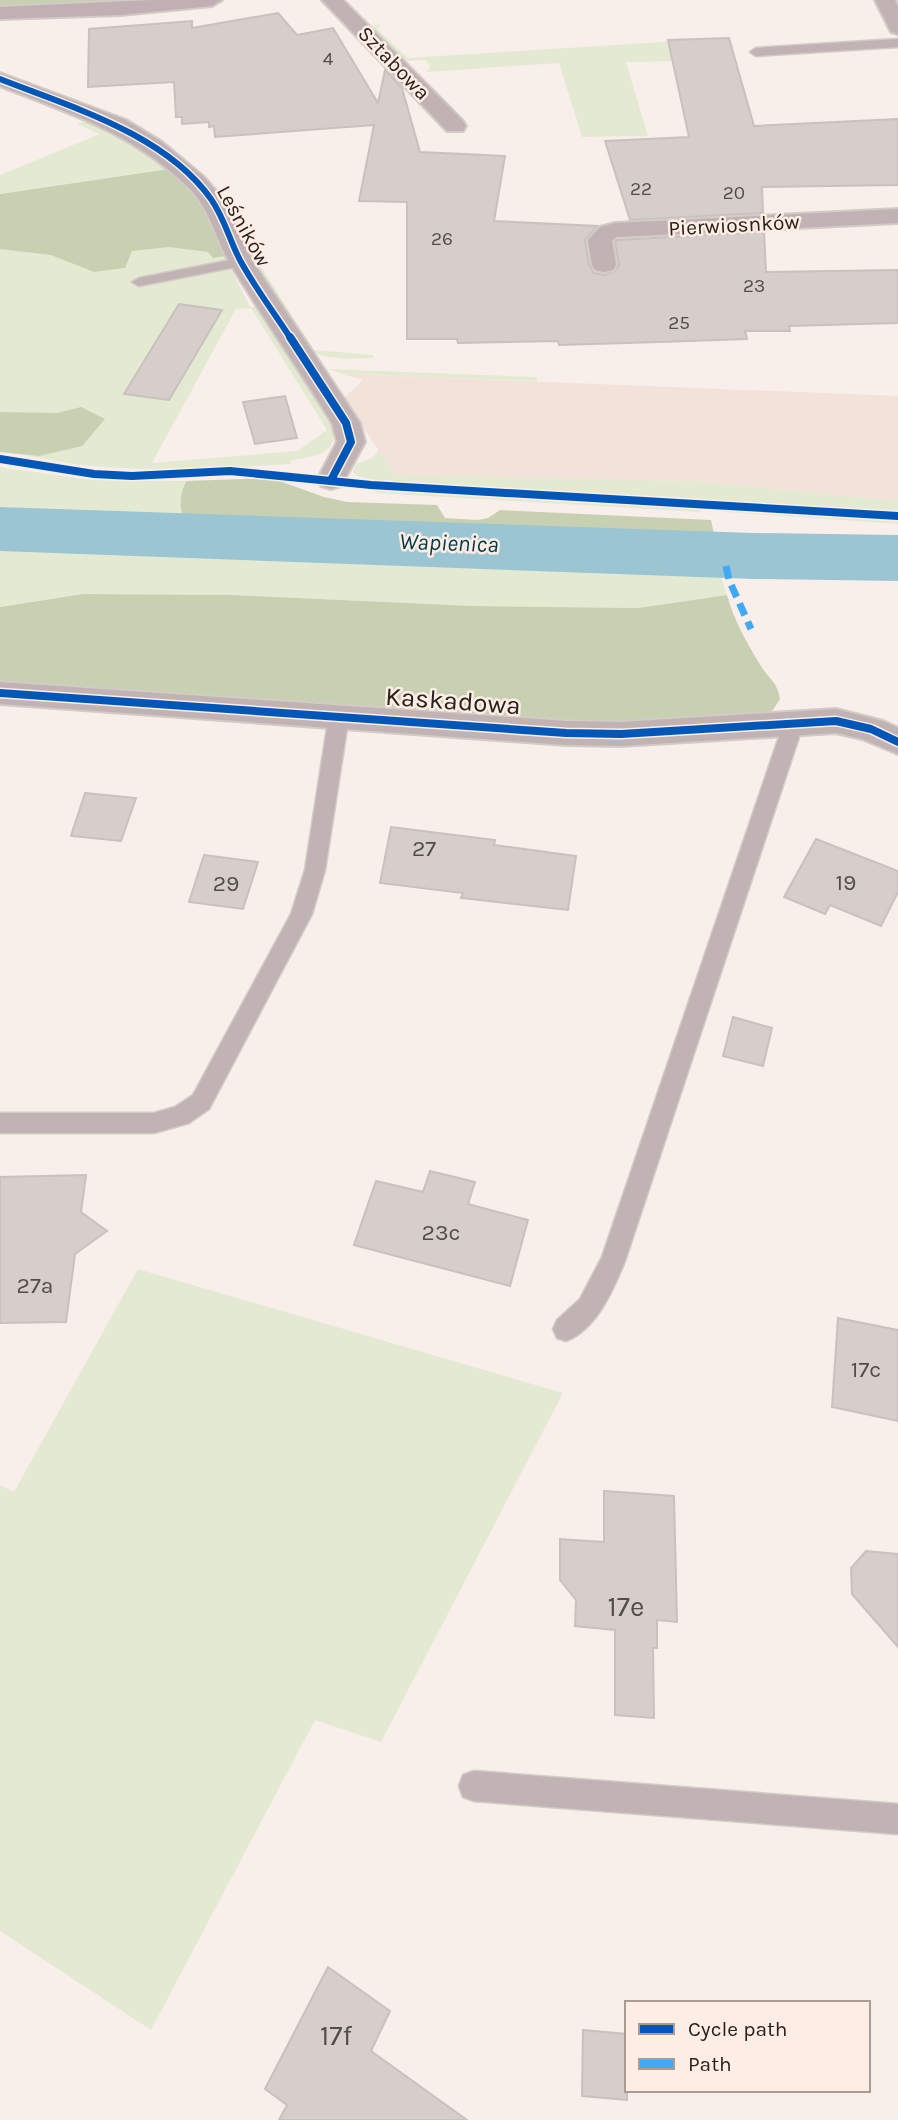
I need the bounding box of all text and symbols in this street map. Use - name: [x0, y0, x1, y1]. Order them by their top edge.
- street label: Sztabowa: [353, 21, 435, 105]
- house number: 4: [323, 48, 334, 70]
- house number: 22: [630, 178, 652, 200]
- street label: Leśników: [212, 181, 276, 271]
- house number: 20: [723, 182, 745, 204]
- street label: Pierwiosnków: [668, 210, 800, 240]
- house number: 26: [431, 228, 453, 250]
- house number: 23: [743, 275, 765, 297]
- house number: 25: [668, 312, 690, 334]
- water label: Wapienica: [399, 528, 499, 558]
- street label: Kaskadowa: [384, 681, 522, 721]
- house number: 27: [412, 835, 436, 862]
- house number: 19: [836, 869, 856, 896]
- house number: 29: [213, 870, 239, 897]
- house number: 23c: [422, 1219, 460, 1246]
- house number: 27a: [17, 1272, 53, 1299]
- house number: 17c: [851, 1356, 881, 1383]
- house number: 17e: [608, 1590, 644, 1623]
- legend: [625, 2001, 870, 2092]
- text: Cycle path: [688, 2017, 788, 2041]
- house number: 17f: [320, 2019, 352, 2052]
- text: Path: [688, 2052, 732, 2076]

